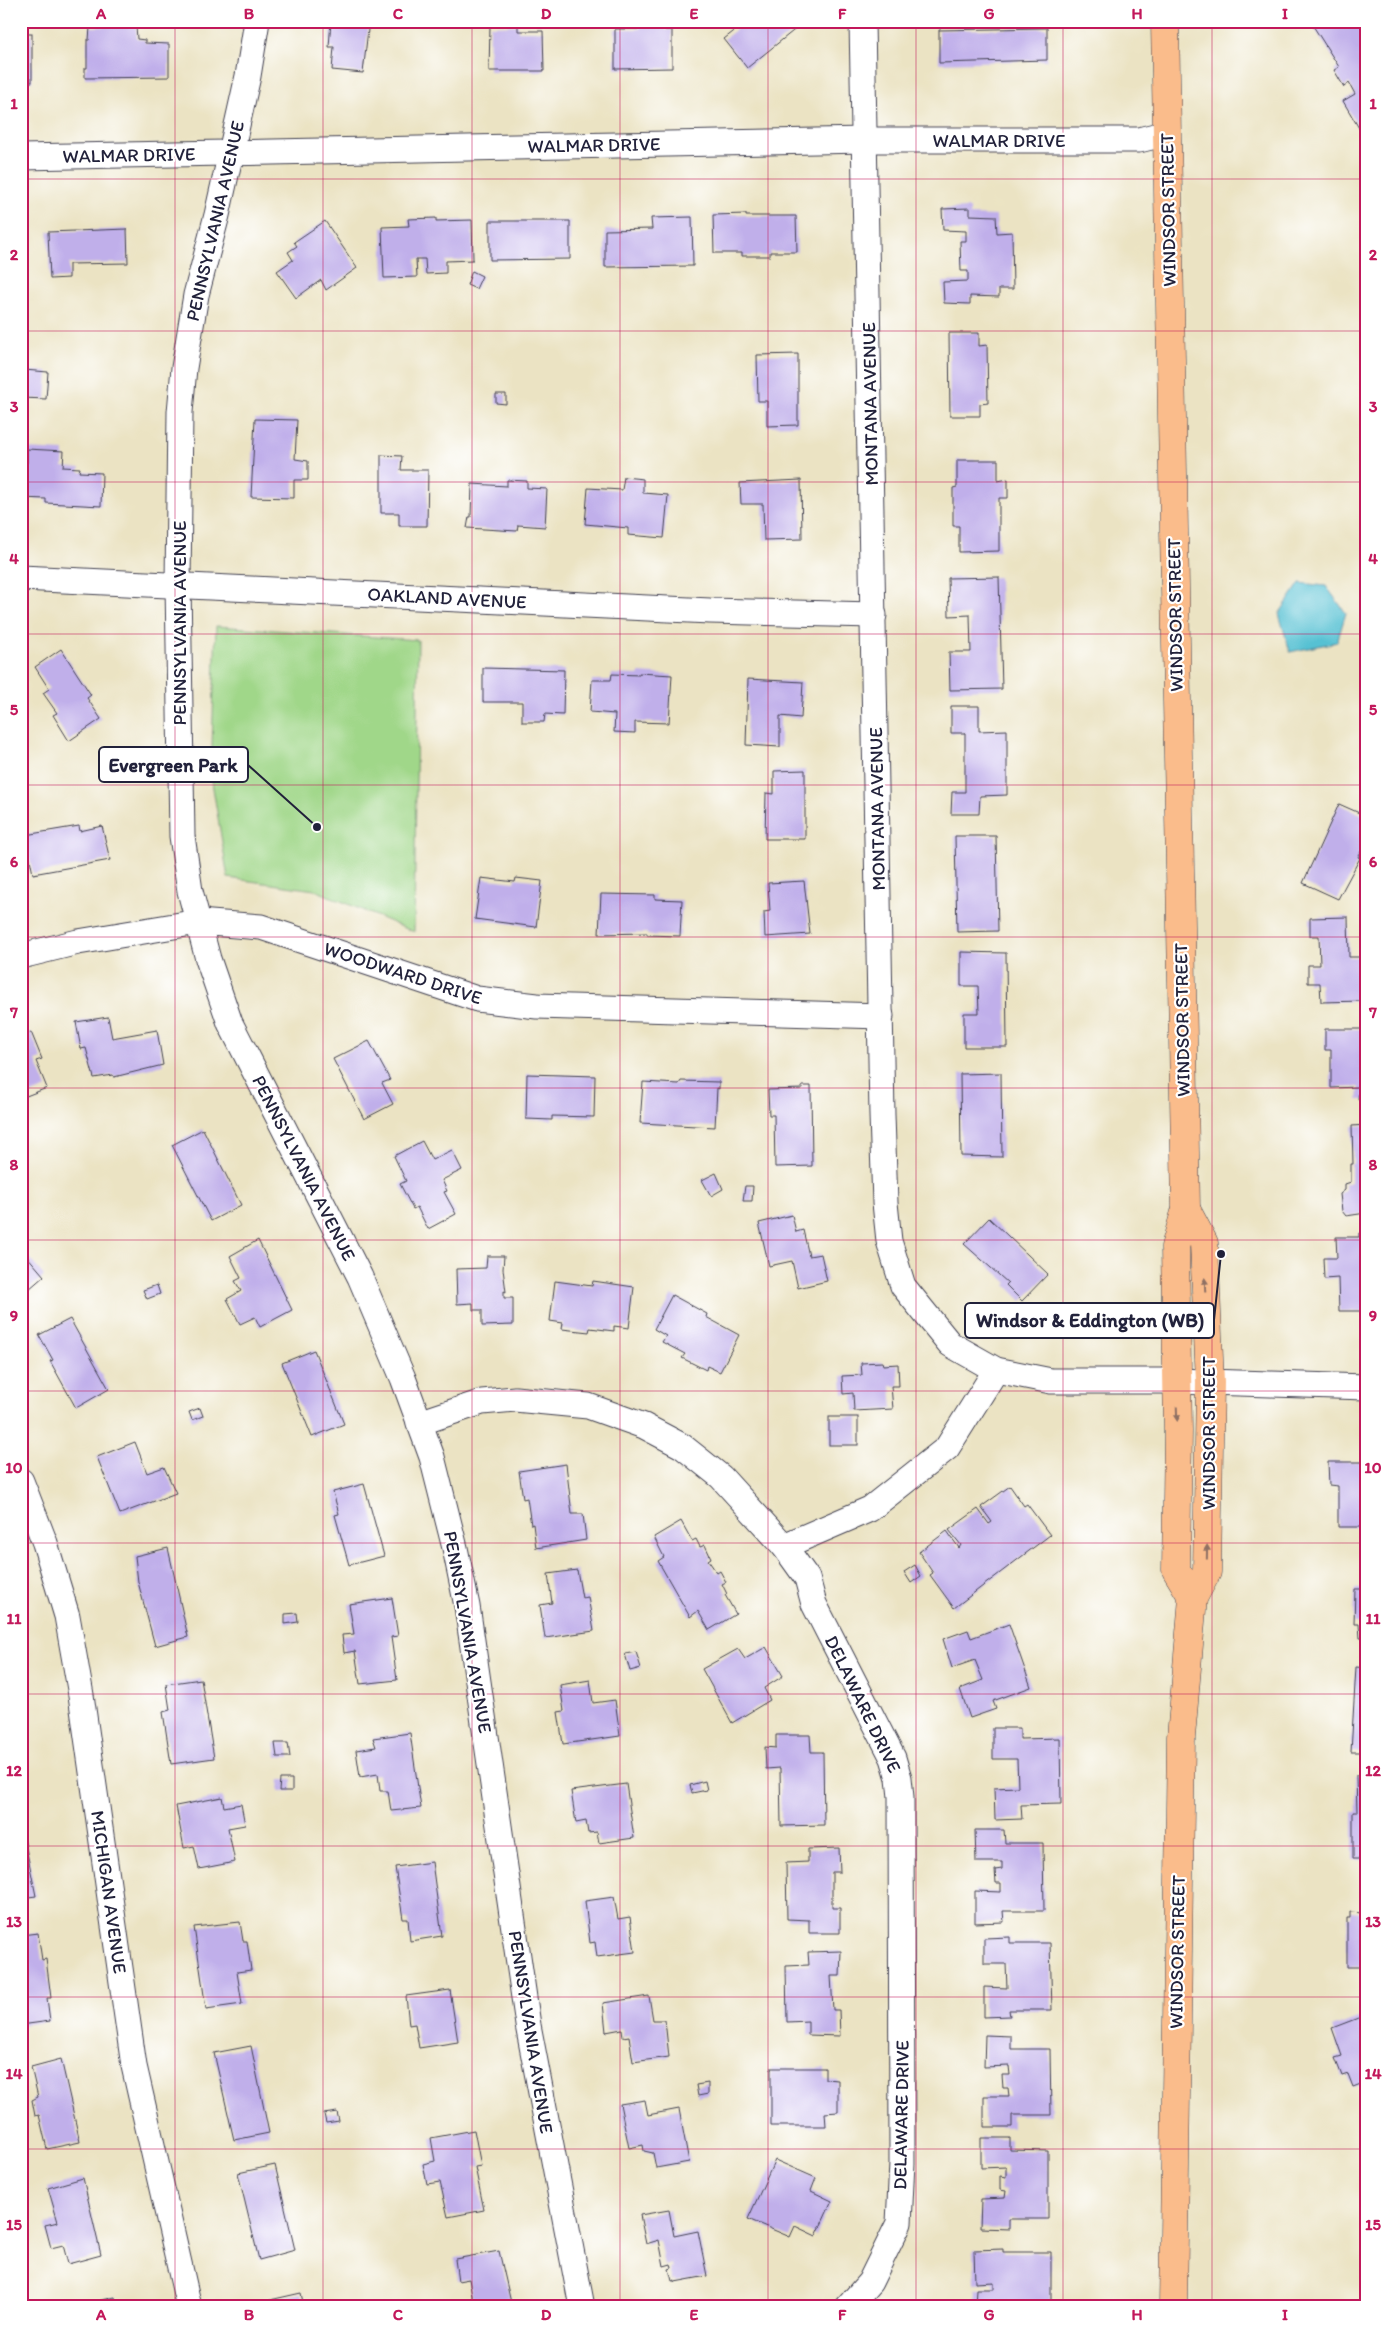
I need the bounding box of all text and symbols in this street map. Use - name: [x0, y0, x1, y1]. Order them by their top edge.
- text: A: [95, 4, 107, 23]
- text: B: [244, 4, 255, 23]
- text: C: [393, 4, 404, 23]
- text: D: [541, 4, 552, 23]
- text: E: [690, 4, 699, 23]
- text: F: [838, 4, 847, 23]
- text: G: [983, 4, 995, 23]
- text: H: [1131, 4, 1143, 23]
- text: I: [1282, 4, 1288, 23]
- text: 1: [10, 94, 18, 113]
- text: 1: [1369, 94, 1377, 113]
- street label: PENNSYLVANIA AVENUE: [181, 119, 249, 323]
- street label: WALMAR DRIVE: [932, 129, 1066, 152]
- street label: WALMAR DRIVE: [527, 132, 661, 158]
- street label: WINDSOR STREET: [1155, 132, 1181, 287]
- street label: WALMAR DRIVE: [62, 142, 196, 168]
- text: 2: [10, 245, 19, 264]
- text: 2: [1369, 245, 1378, 264]
- street label: MONTANA AVENUE: [857, 322, 883, 486]
- text: 3: [10, 397, 19, 416]
- text: 3: [1369, 397, 1378, 416]
- street label: PENNSYLVANIA AVENUE: [168, 520, 191, 726]
- street label: WINDSOR STREET: [1162, 537, 1188, 692]
- text: 4: [9, 549, 19, 568]
- text: 4: [1368, 549, 1378, 568]
- street label: OAKLAND AVENUE: [367, 582, 527, 614]
- text: 5: [10, 700, 19, 719]
- text: 5: [1369, 700, 1378, 719]
- street label: MONTANA AVENUE: [864, 727, 890, 891]
- callout: Evergreen Park: [99, 747, 248, 782]
- text: Evergreen Park: [108, 753, 238, 778]
- text: 6: [10, 852, 19, 871]
- text: 6: [1369, 852, 1378, 871]
- street label: WOODWARD DRIVE: [321, 937, 485, 1010]
- street label: WINDSOR STREET: [1169, 942, 1195, 1097]
- text: 7: [9, 1003, 18, 1022]
- text: 7: [1368, 1003, 1377, 1022]
- street label: PENNSYLVANIA AVENUE: [247, 1071, 361, 1265]
- text: 8: [10, 1155, 19, 1174]
- text: 8: [1369, 1155, 1378, 1174]
- one-way arrow: [1201, 1277, 1209, 1293]
- callout: Windsor & Eddington (WB): [965, 1303, 1214, 1338]
- text: 9: [10, 1306, 18, 1325]
- text: 9: [1369, 1306, 1377, 1325]
- text: Windsor & Eddington (WB): [976, 1308, 1204, 1333]
- street label: WINDSOR STREET: [1197, 1356, 1220, 1510]
- one-way arrow: [1173, 1406, 1181, 1422]
- text: 10: [5, 1458, 23, 1477]
- text: 10: [1364, 1458, 1382, 1477]
- street label: PENNSYLVANIA AVENUE: [439, 1529, 497, 1735]
- one-way arrow: [1204, 1544, 1212, 1560]
- text: 11: [7, 1609, 22, 1628]
- text: 11: [1366, 1609, 1381, 1628]
- street label: DELAWARE DRIVE: [820, 1632, 906, 1776]
- text: 12: [6, 1761, 23, 1780]
- text: 12: [1365, 1761, 1382, 1780]
- street label: MICHIGAN AVENUE: [86, 1809, 132, 1975]
- street label: WINDSOR STREET: [1164, 1874, 1190, 2029]
- text: 13: [6, 1912, 22, 1931]
- text: 13: [1365, 1912, 1381, 1931]
- street label: PENNSYLVANIA AVENUE: [504, 1929, 558, 2135]
- street label: DELAWARE DRIVE: [888, 2040, 914, 2190]
- text: 14: [5, 2064, 23, 2083]
- text: 14: [1364, 2064, 1382, 2083]
- text: 15: [6, 2215, 23, 2234]
- text: 15: [1365, 2215, 1382, 2234]
- text: A: [95, 2305, 107, 2324]
- text: B: [244, 2305, 255, 2324]
- text: C: [393, 2305, 404, 2324]
- text: D: [541, 2305, 552, 2324]
- text: E: [690, 2305, 699, 2324]
- text: F: [838, 2305, 847, 2324]
- text: G: [983, 2305, 995, 2324]
- text: H: [1131, 2305, 1143, 2324]
- text: I: [1282, 2305, 1288, 2324]

